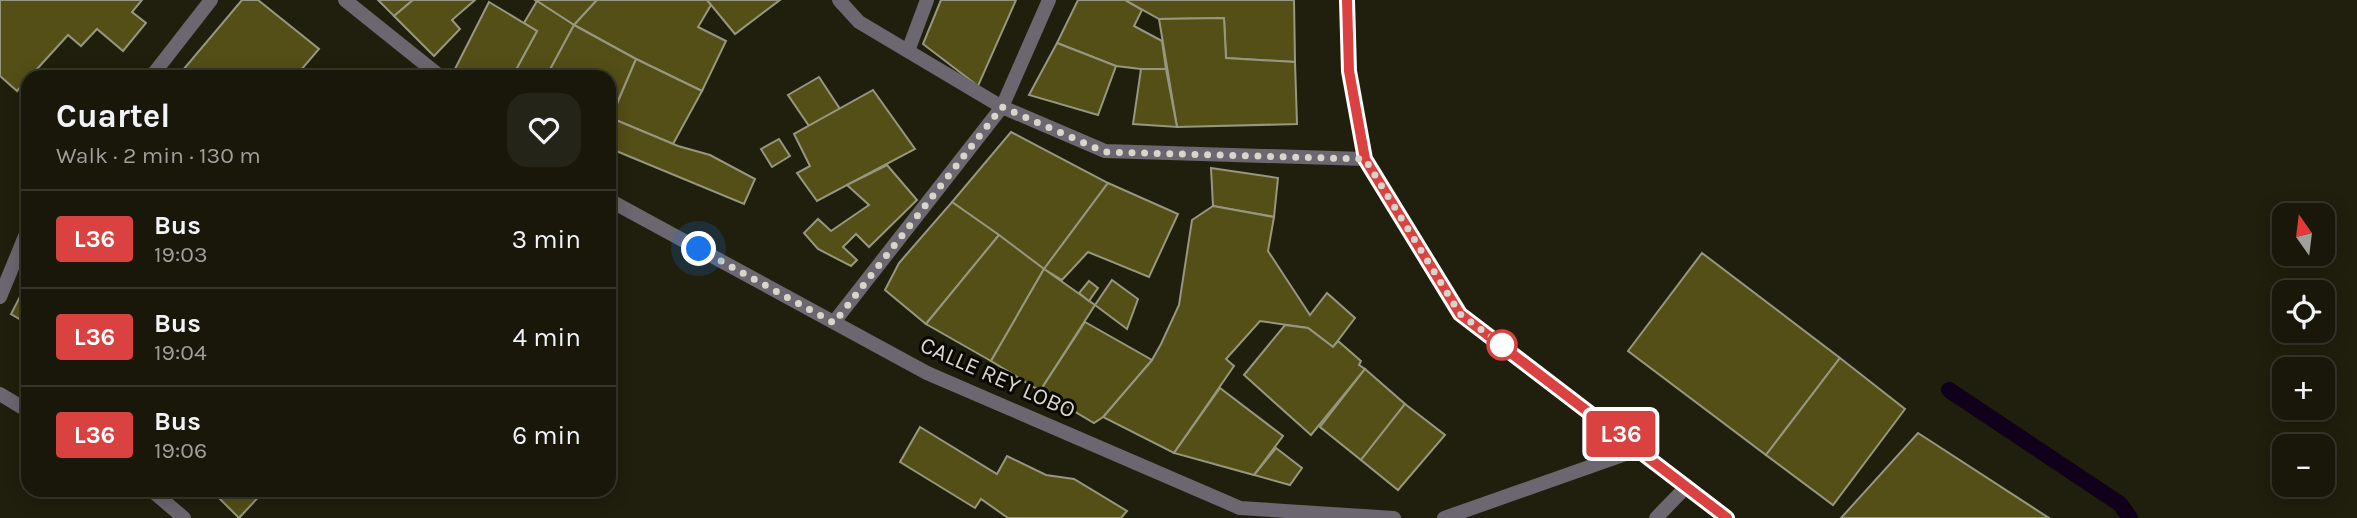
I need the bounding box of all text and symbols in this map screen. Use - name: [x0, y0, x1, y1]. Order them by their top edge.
- button: heart: [507, 93, 581, 167]
- text: Cuartel: [56, 97, 170, 135]
- text: Walk · 2 min · 130 m: [56, 142, 261, 169]
- north arrow: [2272, 203, 2334, 266]
- map controls: [2272, 203, 2335, 497]
- text: Bus: [154, 210, 201, 241]
- text: 3 min: [512, 224, 581, 255]
- text: L36: [74, 225, 115, 253]
- your location: [681, 231, 716, 266]
- text: 19:03: [154, 241, 207, 268]
- button: locate: [2272, 280, 2335, 343]
- text: Bus: [154, 308, 201, 339]
- text: 4 min: [513, 322, 581, 353]
- text: L36: [74, 323, 115, 351]
- unlabelled marker: [1487, 330, 1517, 360]
- street label: CALLE REY LOBO: [916, 331, 1080, 424]
- text: 19:04: [154, 339, 207, 366]
- button: +: [2272, 357, 2335, 420]
- text: Bus: [154, 406, 201, 437]
- line badge: L36: [1581, 411, 1661, 457]
- text: 6 min: [512, 420, 581, 451]
- text: L36: [1600, 420, 1642, 448]
- text: L36: [74, 421, 115, 449]
- button: −: [2272, 434, 2335, 497]
- text: 19:06: [154, 437, 207, 464]

